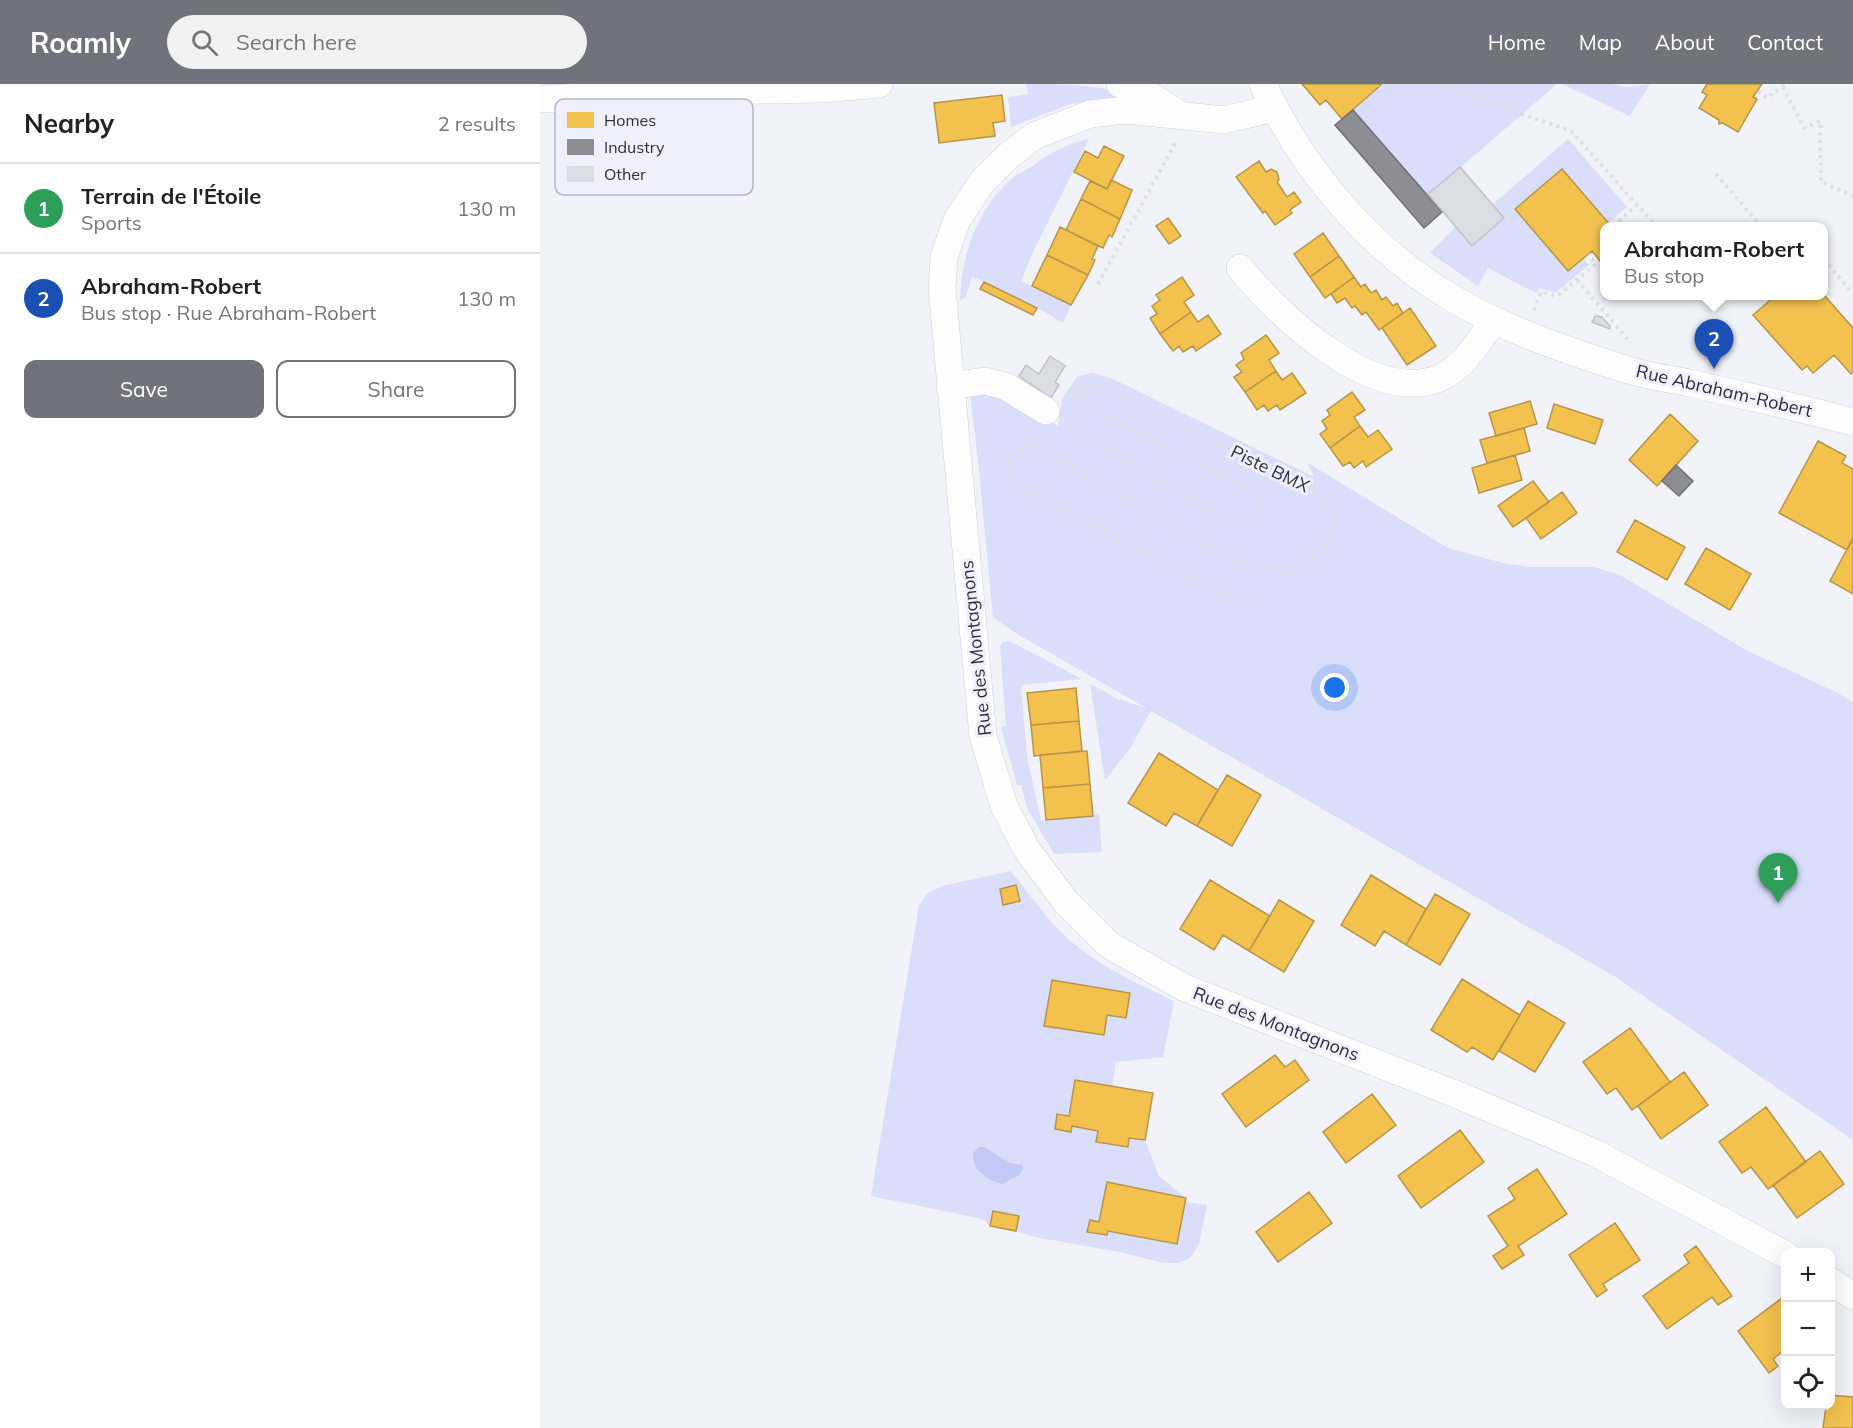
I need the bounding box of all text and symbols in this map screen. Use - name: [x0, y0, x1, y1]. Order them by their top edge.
- search box: [167, 15, 587, 69]
- text: Roamly: [30, 25, 131, 60]
- icon: search: [188, 26, 221, 59]
- text: Search here: [236, 28, 357, 56]
- text: Home: [1488, 29, 1546, 55]
- text: Map: [1579, 29, 1622, 55]
- text: About: [1655, 29, 1714, 55]
- text: Contact: [1747, 29, 1823, 55]
- legend: [555, 99, 753, 195]
- text: Nearby: [24, 107, 114, 140]
- text: Homes: [604, 110, 656, 130]
- text: 2 results: [438, 111, 516, 136]
- text: Industry: [604, 137, 665, 157]
- text: Other: [604, 164, 646, 184]
- text: Terrain de l'Étoile: [81, 182, 261, 210]
- text: 1: [38, 196, 50, 221]
- text: 130 m: [457, 196, 516, 221]
- text: Sports: [81, 210, 142, 235]
- popup: [1600, 222, 1828, 300]
- text: Abraham-Robert: [1624, 235, 1804, 263]
- text: Bus stop: [1624, 263, 1704, 288]
- text: Abraham-Robert: [81, 272, 261, 300]
- text: 2: [38, 286, 50, 311]
- text: 130 m: [457, 286, 516, 311]
- text: Bus stop · Rue Abraham-Robert: [81, 300, 376, 325]
- pin: 2: [1694, 320, 1734, 369]
- street label: Rue Abraham-Robert: [1634, 359, 1814, 422]
- button: Save: [24, 360, 264, 418]
- button: Share: [276, 360, 516, 418]
- street label: Piste BMX: [1227, 440, 1314, 498]
- street label: Rue des Montagnons: [955, 559, 996, 737]
- your location: [1320, 673, 1349, 702]
- pin: 1: [1758, 854, 1798, 903]
- street label: Rue des Montagnons: [1190, 981, 1363, 1066]
- map controls: [1781, 1248, 1835, 1410]
- button: +: [1781, 1248, 1835, 1302]
- button: −: [1781, 1302, 1835, 1356]
- button: locate: [1781, 1356, 1835, 1410]

